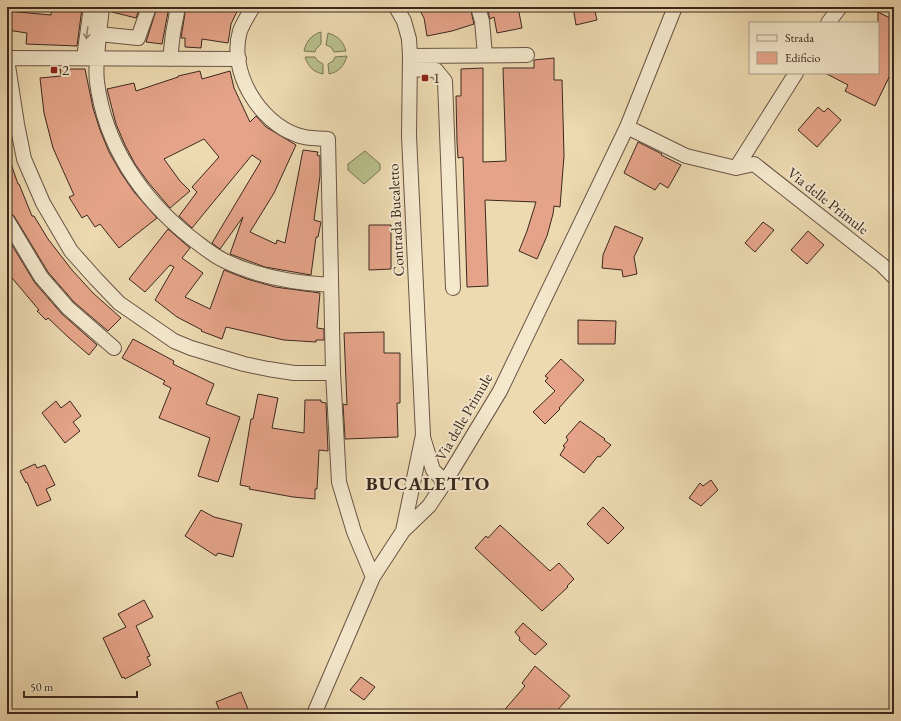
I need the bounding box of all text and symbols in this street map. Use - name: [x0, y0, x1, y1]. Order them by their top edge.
- legend: [749, 22, 879, 74]
- one-way arrow: [84, 26, 91, 39]
- text: Strada: [785, 30, 814, 46]
- text: Edificio: [785, 50, 821, 66]
- place label: 2: [62, 60, 70, 79]
- marker: 2: [49, 65, 59, 75]
- place label: 1: [433, 68, 440, 87]
- marker: 1: [420, 73, 430, 83]
- street label: Contrada Bucaletto: [383, 163, 408, 277]
- street label: Via delle Primule: [784, 163, 873, 238]
- street label: Via delle Primule: [431, 369, 496, 464]
- district label: BUCALETTO: [366, 471, 490, 496]
- scale bar: [24, 673, 137, 699]
- text: 50 m: [30, 679, 54, 695]

